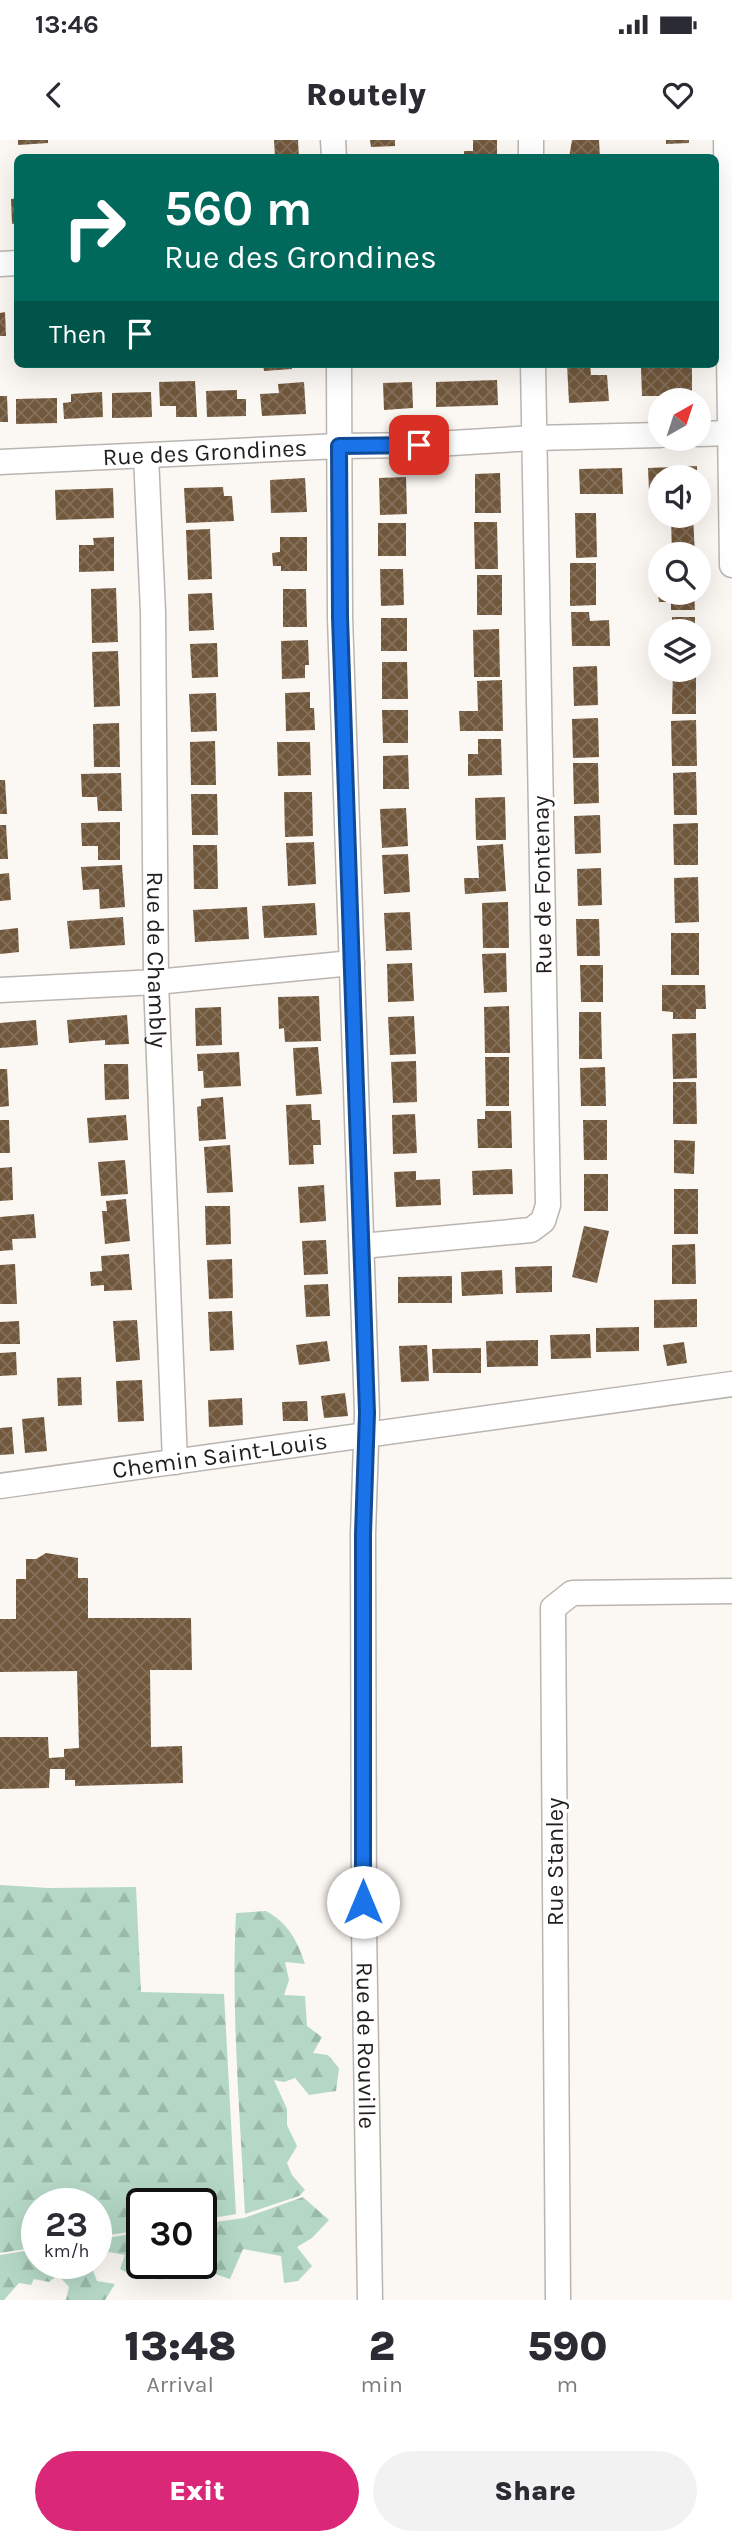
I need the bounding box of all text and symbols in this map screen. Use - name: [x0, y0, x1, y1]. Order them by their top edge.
- text: 13:46: [35, 9, 99, 40]
- icon: back: [35, 76, 73, 114]
- text: Routely: [306, 76, 426, 113]
- icon: heart: [659, 76, 697, 114]
- text: 560 m: [164, 180, 312, 237]
- icon: right: [49, 182, 140, 273]
- text: Rue des Grondines: [164, 239, 437, 276]
- icon: arrive: [121, 315, 159, 353]
- text: Then: [49, 319, 107, 350]
- north arrow: [648, 388, 710, 452]
- map controls: [648, 388, 711, 682]
- pin: [389, 415, 449, 475]
- icon: arrive: [400, 426, 438, 464]
- street label: Rue des Grondines: [102, 434, 308, 471]
- button: sound: [648, 465, 711, 528]
- button: search: [648, 542, 711, 605]
- button: layers: [648, 619, 711, 682]
- street label: Rue de Fontenay: [526, 795, 558, 975]
- street label: Rue de Chambly: [141, 871, 173, 1049]
- street label: Chemin Saint-Louis: [111, 1427, 329, 1484]
- street label: Rue Stanley: [541, 1798, 569, 1926]
- position arrow: [326, 1865, 400, 1939]
- street label: Rue de Rouville: [351, 1962, 381, 2129]
- speed limit sign: 30: [126, 2188, 217, 2279]
- text: 23: [45, 2204, 88, 2245]
- text: km/h: [44, 2240, 89, 2262]
- text: 13:48: [124, 2321, 236, 2371]
- text: 2: [368, 2321, 395, 2371]
- text: 590: [527, 2321, 608, 2371]
- text: Arrival: [147, 2371, 214, 2398]
- text: min: [361, 2371, 403, 2398]
- text: m: [557, 2371, 578, 2398]
- button: Exit: [35, 2451, 359, 2531]
- button: Share: [373, 2451, 697, 2531]

